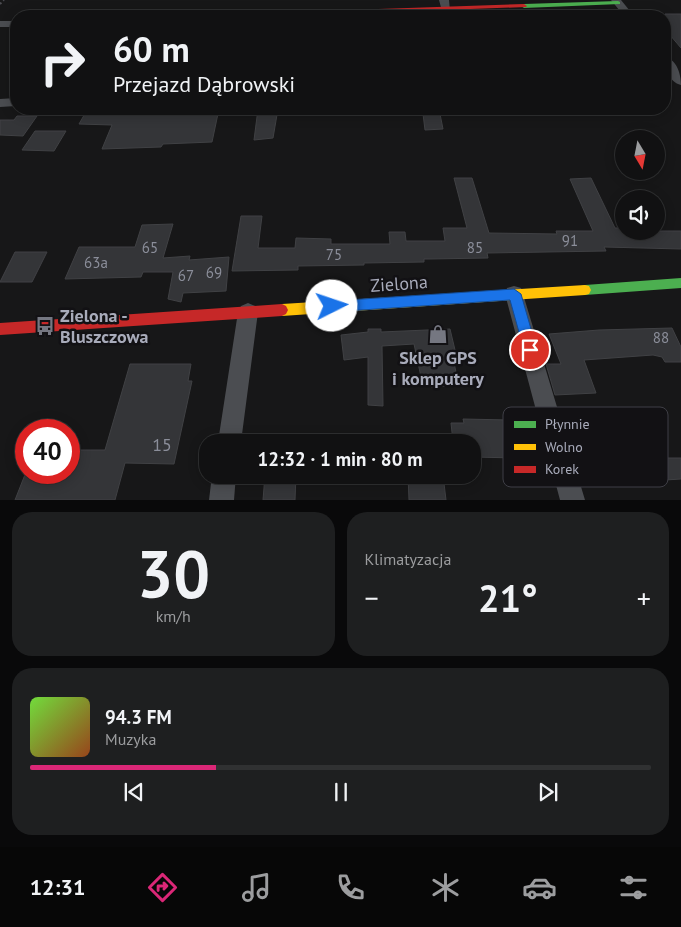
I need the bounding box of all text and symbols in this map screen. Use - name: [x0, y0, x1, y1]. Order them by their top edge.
- text: 60 m: [113, 26, 190, 72]
- icon: right: [30, 30, 95, 95]
- text: Przejazd Dąbrowski: [113, 70, 295, 98]
- north arrow: [615, 130, 665, 180]
- map controls: [615, 130, 665, 240]
- button: sound: [615, 190, 665, 240]
- house number: 91: [562, 231, 578, 250]
- house number: 65: [142, 238, 158, 257]
- house number: 85: [467, 238, 483, 257]
- house number: 75: [326, 245, 342, 264]
- house number: 63a: [84, 253, 108, 272]
- house number: 69: [206, 263, 222, 282]
- house number: 67: [178, 266, 194, 285]
- street label: Zielona: [369, 270, 428, 297]
- position arrow: [305, 279, 357, 331]
- place label: Zielona - Bluszczowa: [60, 304, 149, 348]
- bus stop icon: Zielona - Bluszczowa: [34, 315, 56, 337]
- shop icon: Sklep GPS i komputery: [427, 323, 449, 345]
- house number: 88: [653, 328, 669, 347]
- pin: [509, 329, 551, 371]
- icon: arrive: [516, 336, 544, 364]
- place label: Sklep GPS i komputery: [392, 346, 484, 390]
- legend: [503, 407, 668, 487]
- text: Płynnie: [545, 415, 590, 433]
- speed limit sign: 40: [15, 419, 80, 484]
- house number: 15: [152, 433, 172, 456]
- text: Wolno: [545, 438, 583, 456]
- text: 12:32 · 1 min · 80 m: [257, 447, 423, 471]
- text: Korek: [545, 460, 579, 478]
- text: 30: [136, 531, 210, 615]
- text: Klimatyzacja: [365, 549, 451, 569]
- text: 21°: [478, 573, 538, 622]
- text: −: [365, 579, 379, 616]
- text: +: [637, 579, 651, 616]
- text: km/h: [156, 606, 191, 626]
- text: 94.3 FM: [105, 705, 172, 729]
- text: Muzyka: [105, 729, 156, 749]
- icon: previous: [120, 778, 148, 806]
- icon: pause: [327, 778, 355, 806]
- icon: next: [534, 778, 562, 806]
- icon: directions: [145, 870, 180, 905]
- icon: music: [239, 870, 274, 905]
- icon: phone: [333, 870, 368, 905]
- icon: climate: [428, 870, 463, 905]
- icon: car: [522, 870, 557, 905]
- icon: filters: [616, 870, 651, 905]
- text: 12:31: [30, 873, 85, 901]

